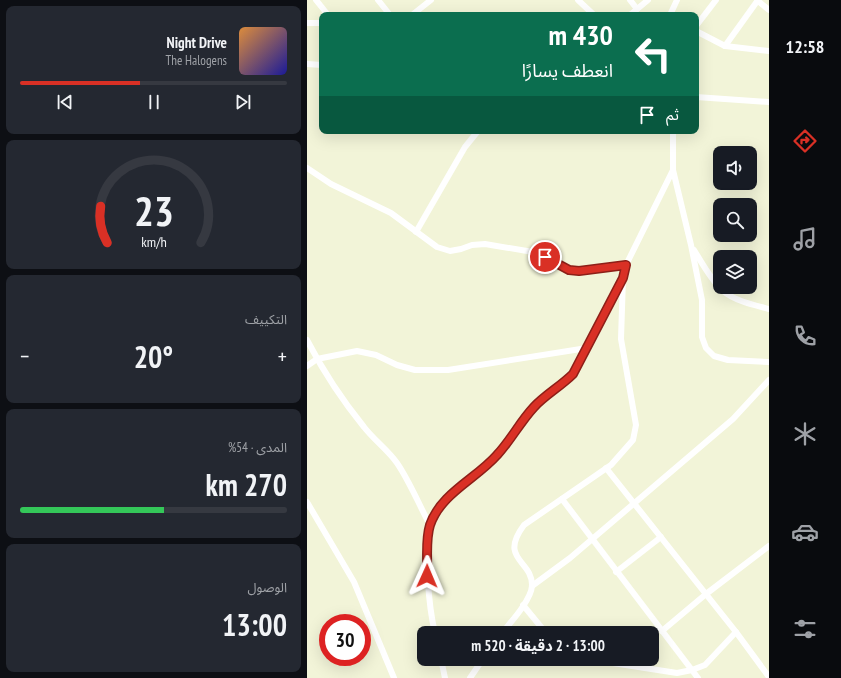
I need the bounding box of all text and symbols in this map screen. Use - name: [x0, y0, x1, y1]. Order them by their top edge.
- text: 430 m: [549, 16, 613, 53]
- icon: left: [627, 28, 679, 80]
- text: Night Drive: [167, 33, 227, 52]
- text: 12:58: [786, 35, 824, 58]
- text: The Halogens: [165, 52, 227, 69]
- text: انعطف يسارًا: [522, 59, 613, 82]
- icon: previous: [54, 91, 76, 113]
- icon: pause: [143, 91, 165, 113]
- icon: next: [232, 91, 254, 113]
- icon: arrive: [636, 104, 658, 126]
- text: ثم: [666, 105, 679, 124]
- icon: directions: [791, 127, 819, 155]
- map controls: [713, 146, 757, 294]
- button: sound: [713, 146, 757, 190]
- text: 23: [134, 183, 173, 236]
- button: search: [713, 198, 757, 242]
- icon: music: [791, 225, 819, 253]
- text: km/h: [141, 231, 166, 250]
- pin: [528, 240, 562, 274]
- icon: arrive: [534, 246, 556, 268]
- button: layers: [713, 250, 757, 294]
- text: التكييف: [245, 311, 287, 328]
- icon: phone: [791, 322, 819, 350]
- text: 20°: [134, 337, 173, 376]
- text: −: [20, 342, 29, 370]
- text: +: [278, 342, 287, 370]
- icon: climate: [791, 420, 819, 448]
- text: المدى · 54%: [228, 439, 287, 456]
- text: 270 km: [206, 465, 287, 504]
- icon: car: [791, 518, 819, 546]
- position arrow: [406, 555, 448, 597]
- text: الوصول: [247, 579, 287, 596]
- text: 13:00: [222, 605, 287, 644]
- speed limit sign: 30: [319, 614, 371, 666]
- icon: filters: [791, 615, 819, 643]
- text: 13:00 · 2 دقيقة · 520 m: [471, 636, 605, 655]

